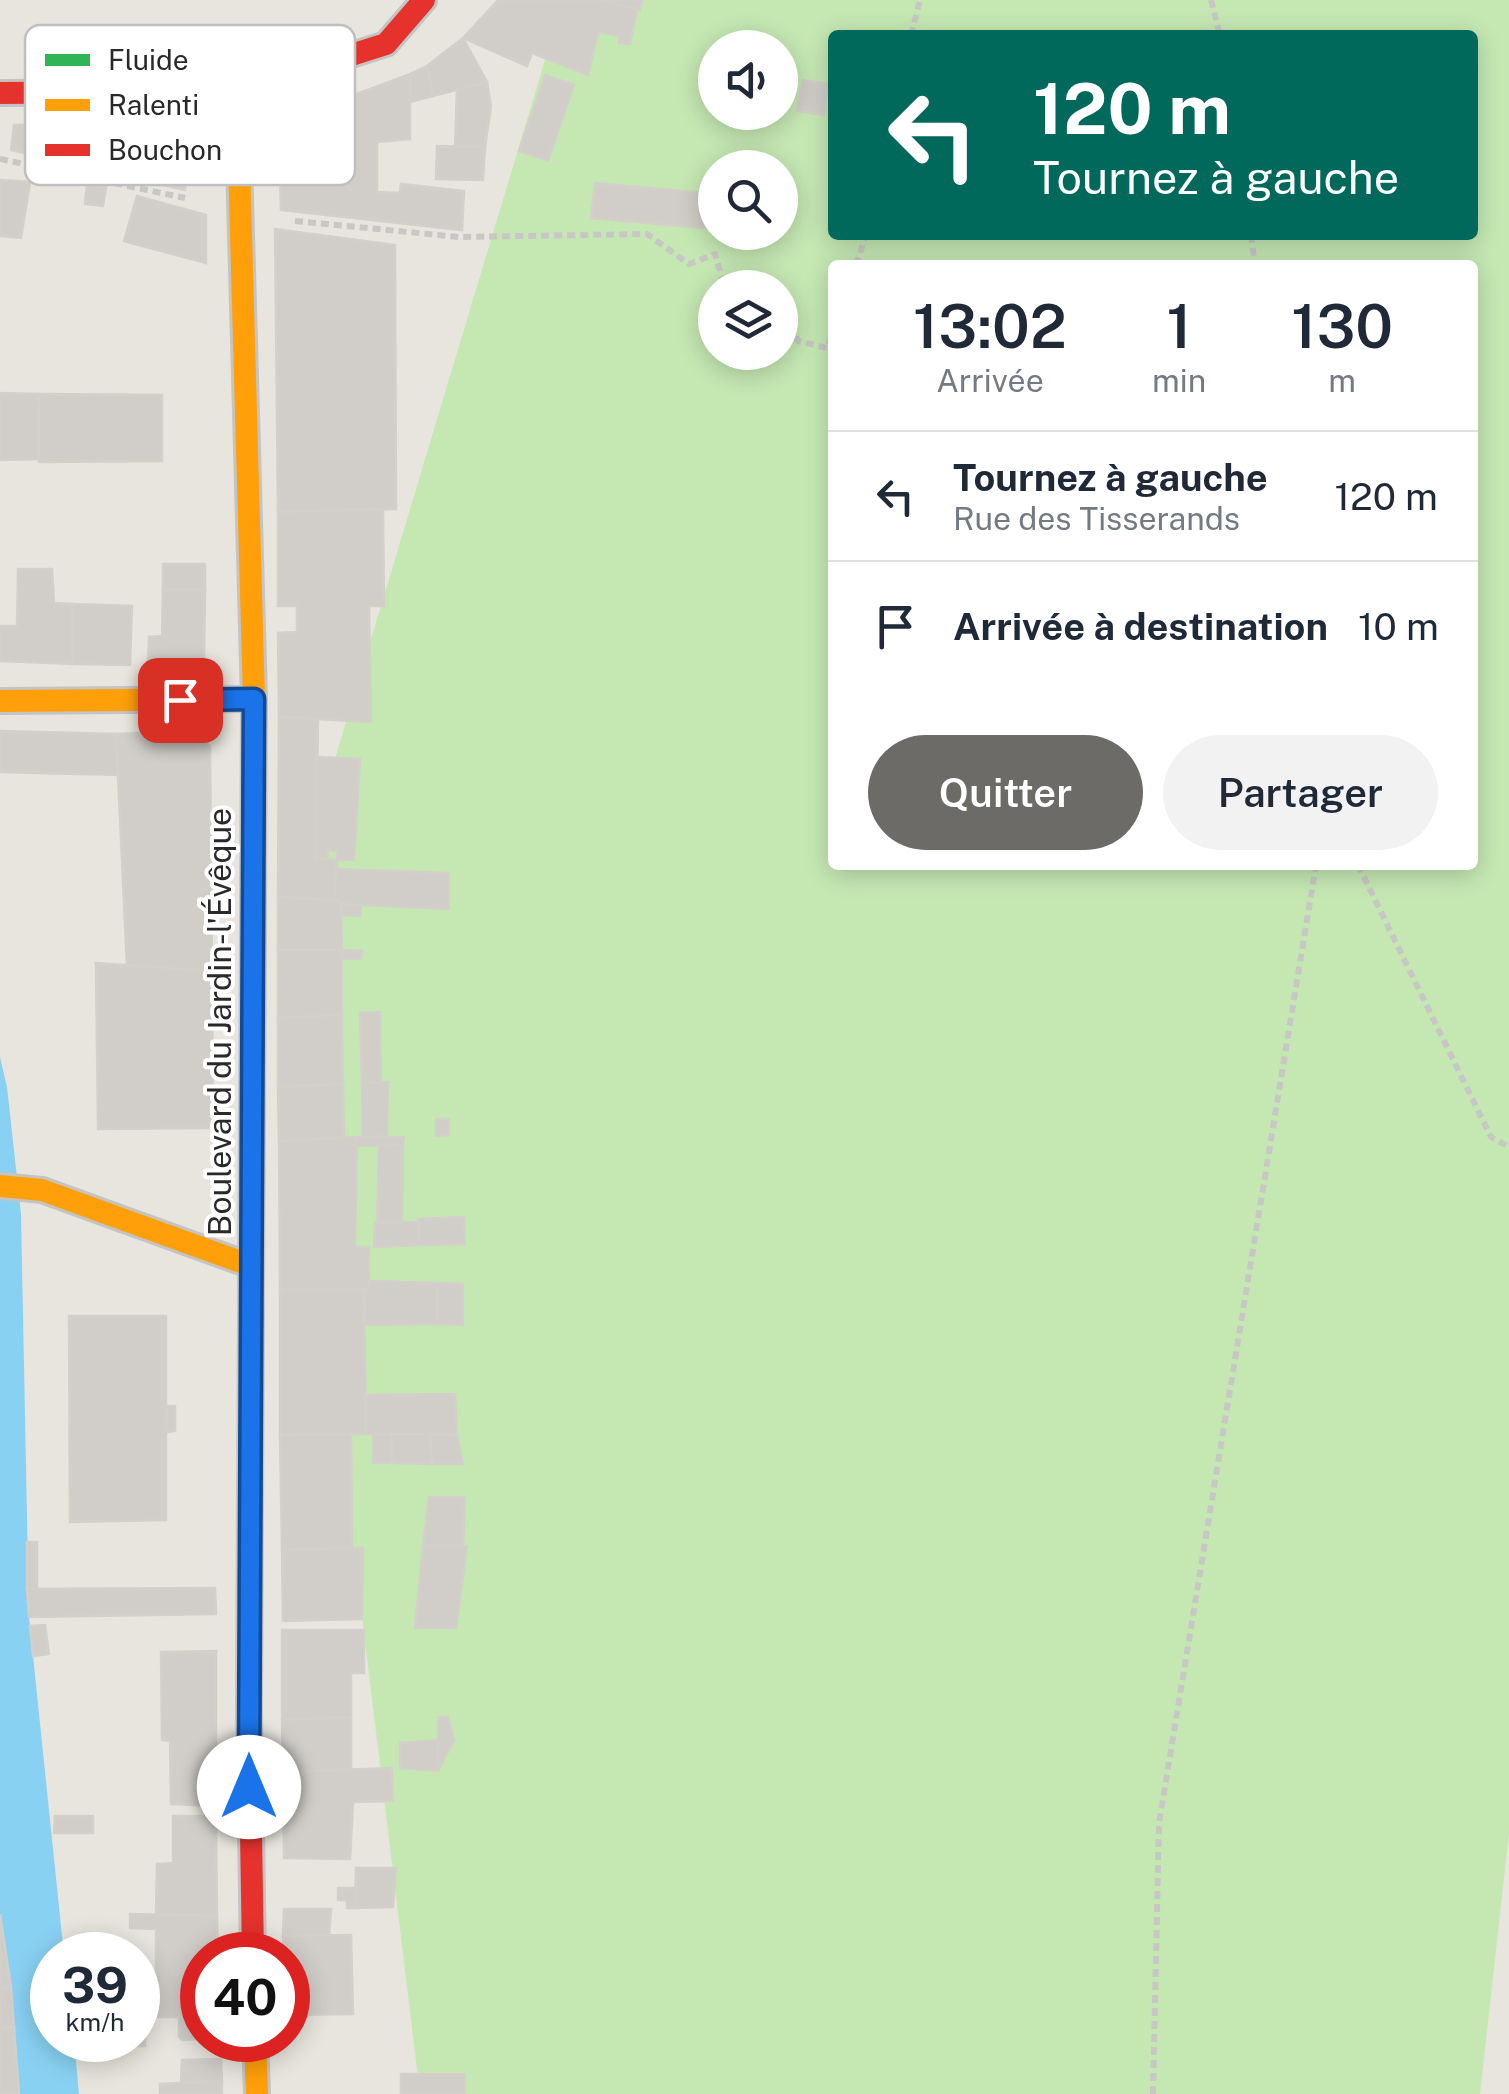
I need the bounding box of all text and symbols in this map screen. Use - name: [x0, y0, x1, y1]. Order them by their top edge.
- legend: [25, 25, 355, 185]
- map controls: [698, 30, 798, 370]
- button: sound: [698, 30, 798, 130]
- text: Fluide: [108, 43, 189, 76]
- text: 120 m: [1033, 67, 1231, 150]
- icon: left: [868, 70, 998, 200]
- text: Ralenti: [108, 88, 199, 121]
- text: Bouchon: [108, 133, 222, 166]
- button: search: [698, 150, 798, 250]
- text: Tournez à gauche: [1033, 151, 1399, 204]
- button: layers: [698, 270, 798, 370]
- text: 13:02: [913, 291, 1067, 362]
- text: 1: [1167, 291, 1192, 362]
- text: 130: [1291, 291, 1393, 362]
- text: Arrivée: [936, 362, 1044, 399]
- text: min: [1152, 362, 1206, 399]
- text: m: [1328, 362, 1356, 399]
- text: Tournez à gauche: [953, 455, 1268, 500]
- icon: left: [868, 469, 923, 524]
- text: 120 m: [1335, 474, 1438, 519]
- text: Rue des Tisserands: [953, 500, 1240, 537]
- icon: arrive: [868, 599, 923, 654]
- text: Arrivée à destination: [953, 604, 1328, 649]
- text: 10 m: [1358, 604, 1439, 649]
- pin: [138, 658, 223, 743]
- icon: arrive: [153, 673, 208, 728]
- button: Quitter: [868, 735, 1143, 850]
- button: Partager: [1163, 735, 1438, 850]
- street label: Boulevard du Jardin-l'Évêque: [201, 808, 238, 1236]
- position arrow: [197, 1735, 301, 1839]
- speed limit sign: 40: [180, 1932, 310, 2062]
- text: 39: [62, 1955, 128, 2014]
- text: km/h: [66, 2007, 124, 2037]

